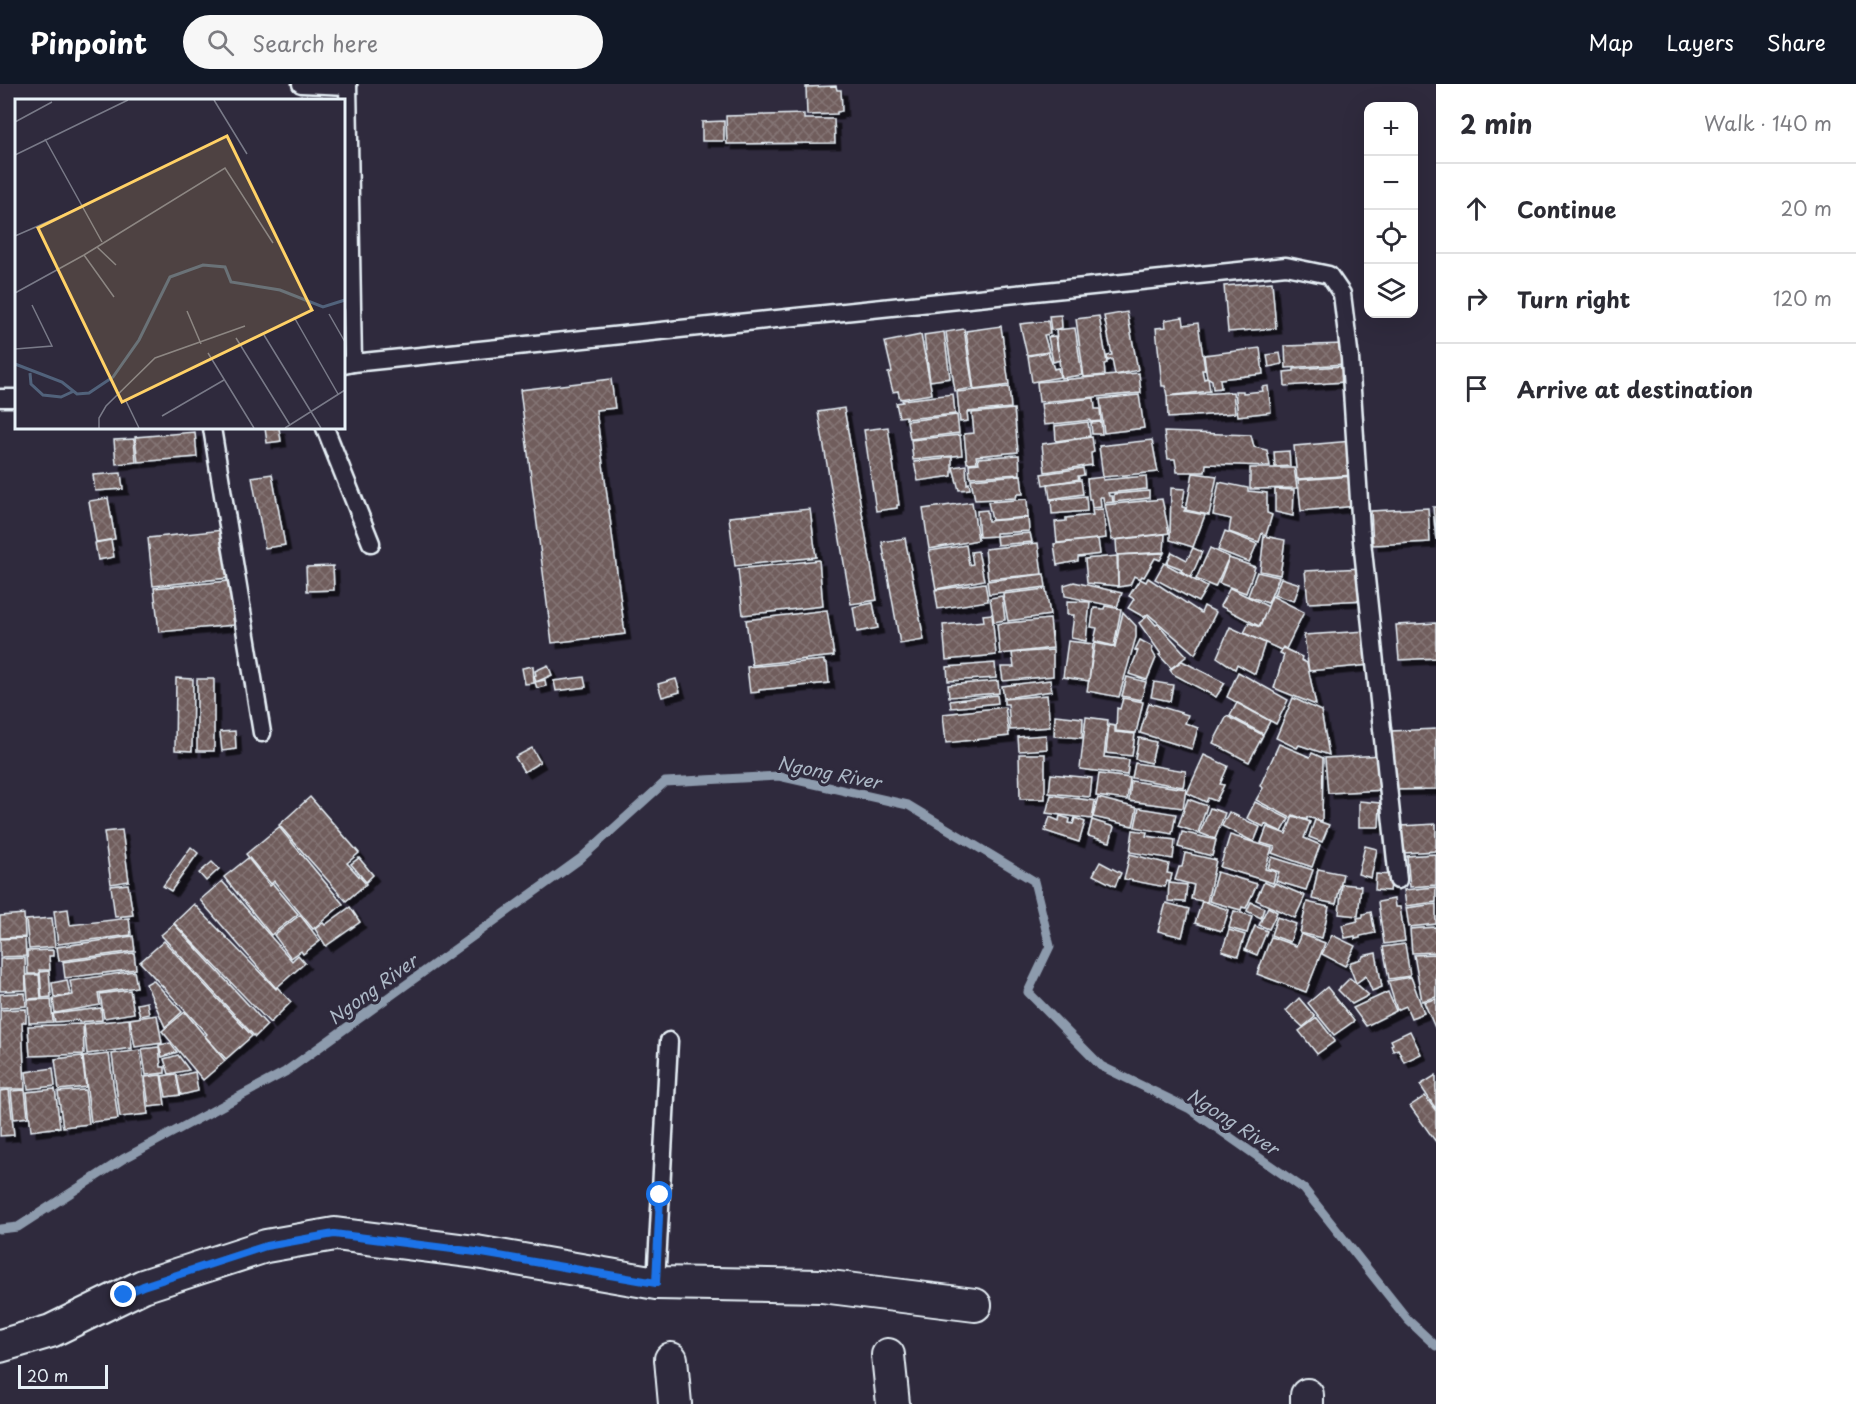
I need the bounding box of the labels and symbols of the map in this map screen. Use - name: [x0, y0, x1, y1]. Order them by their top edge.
- inset map: [15, 99, 345, 429]
- water label: Ngong River: [775, 749, 886, 796]
- water label: Ngong River: [322, 946, 425, 1031]
- water label: Ngong River: [1182, 1081, 1287, 1162]
- route start: [646, 1181, 672, 1207]
- route end: [110, 1281, 136, 1307]
- scale bar: [18, 1362, 108, 1390]

